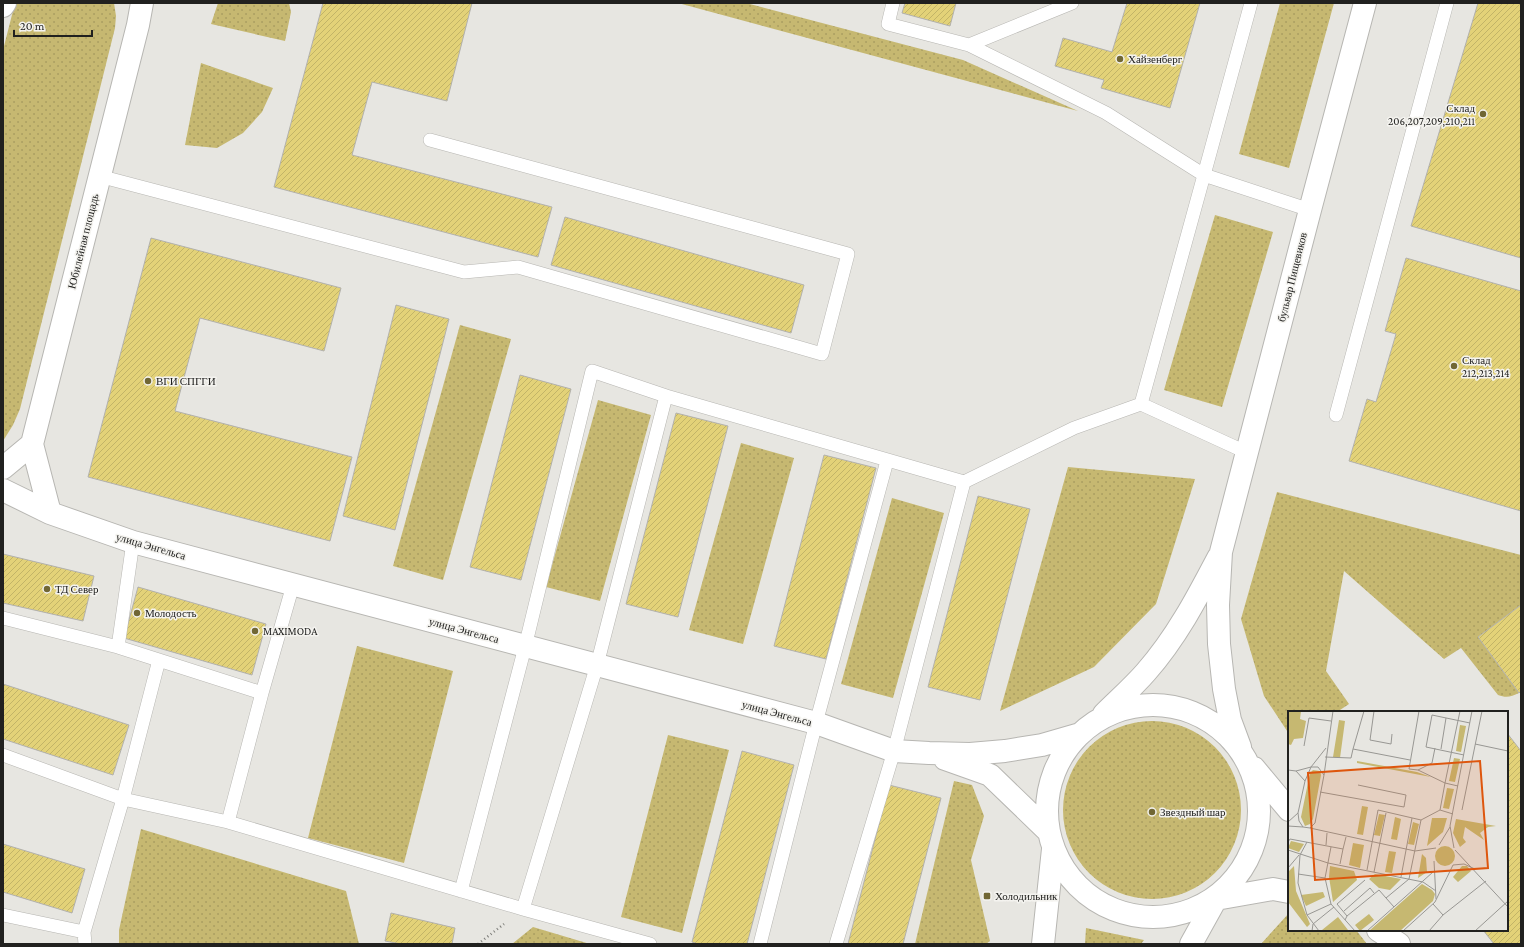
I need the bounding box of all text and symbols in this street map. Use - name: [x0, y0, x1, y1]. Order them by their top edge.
- scale bar: [14, 12, 92, 38]
- text: 20 m: [20, 19, 45, 33]
- place label: Хайзенберг: [1128, 53, 1183, 65]
- marker: Хайзенберг: [1115, 54, 1125, 64]
- place label: Склад 206,207,209,210,211: [1388, 102, 1475, 128]
- marker: Склад 206,207,209,210,211: [1478, 109, 1488, 119]
- street label: Юбилейная площадь: [65, 192, 101, 290]
- street label: бульвар Пищевиков: [1275, 231, 1309, 323]
- place label: Склад 212,213,214: [1462, 354, 1510, 380]
- marker: Склад 212,213,214: [1449, 361, 1459, 371]
- place label: ВГИ СПГГИ: [156, 375, 216, 387]
- marker: ВГИ СПГГИ: [143, 376, 153, 386]
- street label: улица Энгельса: [115, 530, 187, 562]
- place label: ТД Север: [55, 583, 99, 595]
- marker: ТД Север: [42, 584, 52, 594]
- place label: Молодость: [145, 607, 197, 619]
- marker: Молодость: [132, 608, 142, 618]
- street label: улица Энгельса: [428, 615, 500, 645]
- place label: MAXIMODA: [263, 625, 318, 637]
- marker: MAXIMODA: [250, 626, 260, 636]
- street label: улица Энгельса: [741, 698, 813, 728]
- inset map: [1288, 711, 1508, 931]
- place label: Звездный шар: [1160, 806, 1226, 818]
- marker: Звездный шар: [1147, 807, 1157, 817]
- place label: Холодильник: [995, 890, 1058, 902]
- marker: Холодильник: [982, 891, 992, 901]

